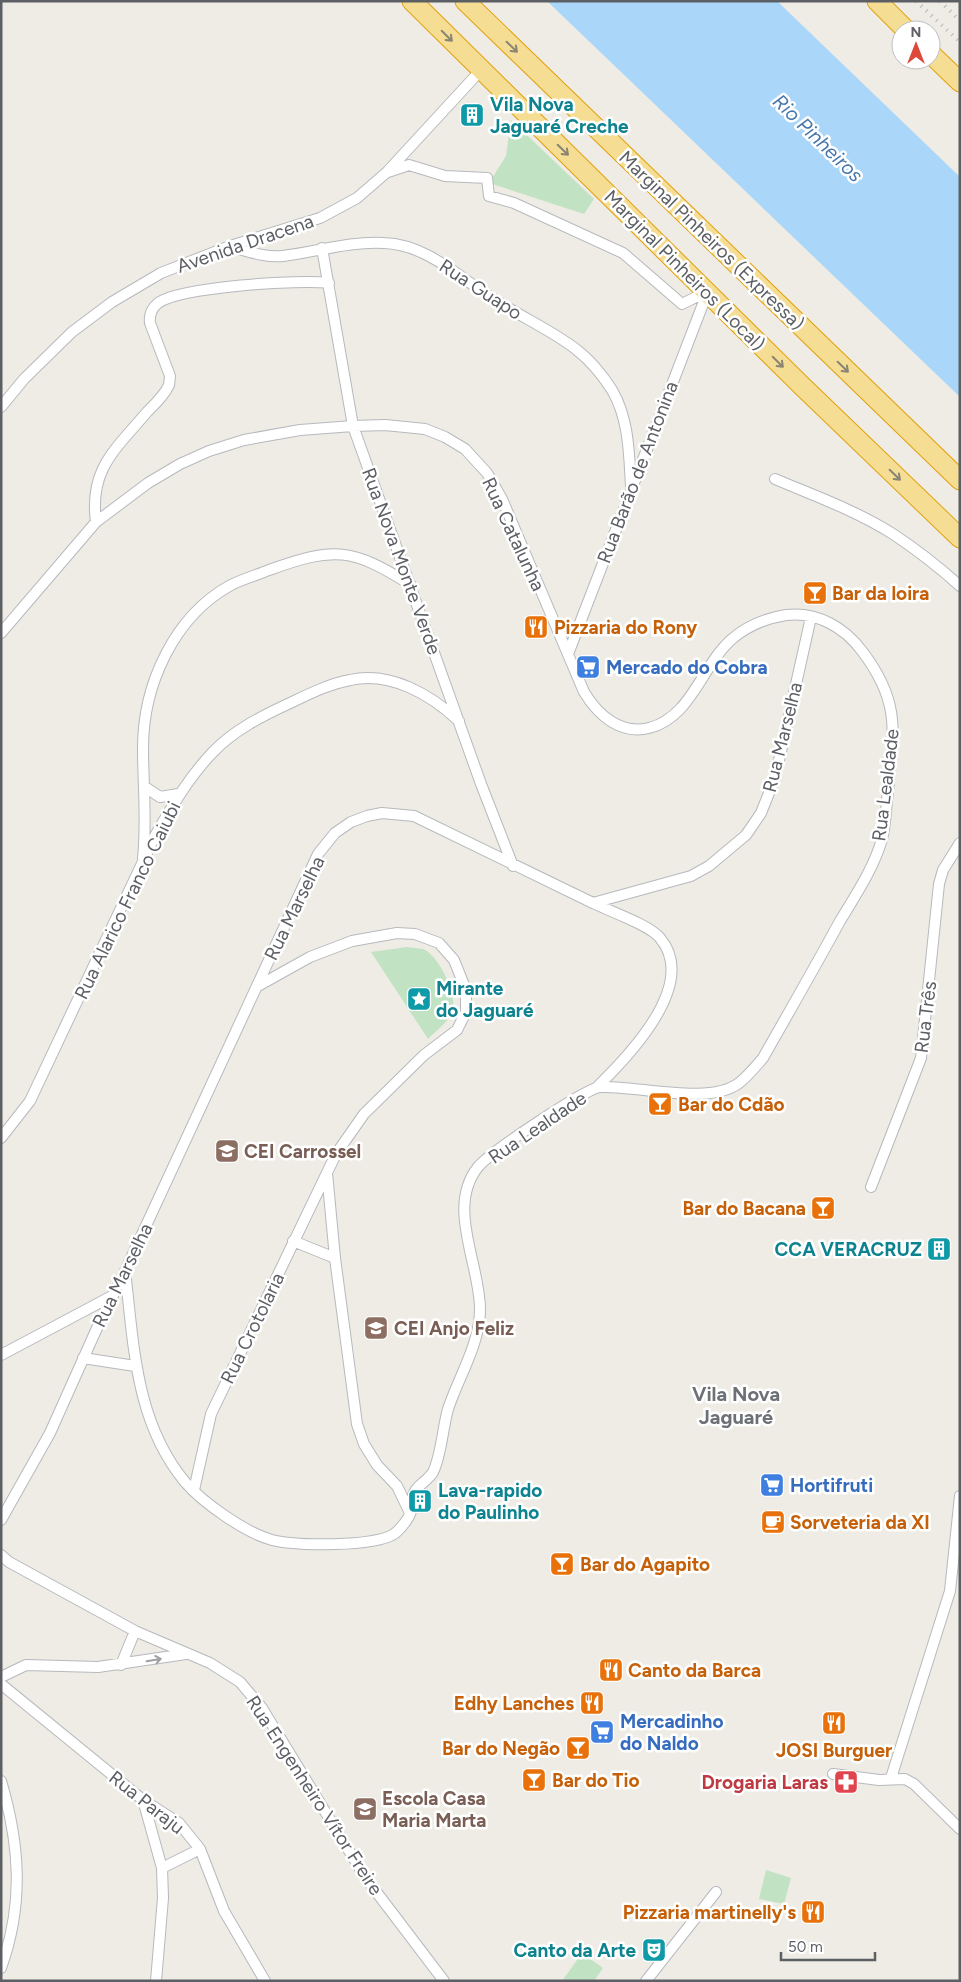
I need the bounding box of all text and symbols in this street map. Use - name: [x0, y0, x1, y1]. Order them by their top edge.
- north arrow: [891, 20, 941, 70]
- text: N: [911, 24, 921, 41]
- one-way arrow: [441, 30, 453, 42]
- one-way arrow: [506, 41, 519, 53]
- water label: Rio Pinheiros: [768, 89, 868, 187]
- place label: Vila Nova Jaguaré Creche: [490, 93, 629, 138]
- building icon: Vila Nova Jaguaré Creche: [459, 102, 485, 128]
- one-way arrow: [556, 143, 568, 155]
- street label: Marginal Pinheiros (Expressa): [614, 146, 809, 335]
- street label: Marginal Pinheiros (Local): [600, 185, 770, 355]
- street label: Avenida Dracena: [174, 209, 317, 278]
- street label: Rua Guapo: [435, 254, 526, 325]
- one-way arrow: [772, 356, 784, 368]
- one-way arrow: [837, 361, 850, 373]
- street label: Rua Barão de Antonina: [592, 378, 683, 566]
- street label: Rua Nova Monte Verde: [357, 465, 446, 658]
- one-way arrow: [888, 469, 901, 481]
- street label: Rua Catalunha: [477, 474, 550, 595]
- bar icon: Bar da loira: [802, 580, 828, 606]
- place label: Bar da loira: [832, 582, 929, 605]
- restaurant icon: Pizzaria do Rony: [523, 614, 549, 640]
- place label: Pizzaria do Rony: [554, 616, 697, 639]
- supermarket icon: Mercado do Cobra: [575, 654, 601, 680]
- place label: Mercado do Cobra: [606, 656, 768, 679]
- street label: Rua Marselha: [758, 680, 807, 795]
- street label: Rua Lealdade: [867, 727, 904, 843]
- street label: Rua Alarico Franco Caiubi: [70, 798, 185, 1003]
- street label: Rua Marselha: [259, 853, 330, 964]
- place label: Mirante do Jaguaré: [436, 977, 534, 1022]
- street label: Rua Três: [910, 980, 941, 1054]
- place icon: Mirante do Jaguaré: [406, 986, 432, 1012]
- street label: Rua Lealdade: [484, 1086, 591, 1169]
- bar icon: Bar do Cdão: [647, 1091, 673, 1117]
- place label: Bar do Cdão: [678, 1093, 785, 1116]
- school or university icon: CEI Carrossel: [214, 1138, 240, 1164]
- place label: CEI Carrossel: [244, 1140, 361, 1163]
- bar icon: Bar do Bacana: [810, 1195, 836, 1221]
- place label: Bar do Bacana: [682, 1197, 806, 1220]
- street label: Rua Marselha: [87, 1220, 158, 1331]
- building icon: CCA VERACRUZ: [926, 1236, 952, 1262]
- place label: CCA VERACRUZ: [775, 1238, 922, 1261]
- street label: Rua Crotolaria: [216, 1269, 289, 1387]
- school or university icon: CEI Anjo Feliz: [363, 1315, 389, 1341]
- place label: CEI Anjo Feliz: [394, 1317, 514, 1340]
- district label: Vila Nova Jaguaré: [692, 1382, 780, 1429]
- supermarket icon: Hortifruti: [759, 1472, 785, 1498]
- place label: Hortifruti: [790, 1474, 873, 1497]
- place label: Lava-rapido do Paulinho: [438, 1479, 542, 1524]
- building icon: Lava-rapido do Paulinho: [407, 1488, 433, 1514]
- cafe icon: Sorveteria da XI: [760, 1509, 786, 1535]
- place label: Sorveteria da XI: [790, 1511, 930, 1534]
- bar icon: Bar do Agapito: [549, 1551, 575, 1577]
- place label: Bar do Agapito: [580, 1553, 710, 1576]
- one-way arrow: [145, 1655, 161, 1665]
- restaurant icon: Canto da Barca: [598, 1657, 624, 1683]
- place label: Canto da Barca: [628, 1659, 761, 1682]
- restaurant icon: Edhy Lanches: [579, 1690, 605, 1716]
- street label: Rua Engenheiro Vítor Freire: [241, 1691, 388, 1899]
- place label: Edhy Lanches: [454, 1692, 574, 1715]
- place label: Mercadinho do Naldo: [620, 1710, 723, 1755]
- restaurant icon: JOSI Burguer: [821, 1710, 847, 1736]
- supermarket icon: Mercadinho do Naldo: [589, 1719, 615, 1745]
- bar icon: Bar do Negão: [565, 1735, 591, 1761]
- place label: Bar do Negão: [442, 1737, 560, 1760]
- place label: JOSI Burguer: [776, 1739, 892, 1762]
- street label: Rua Paraju: [104, 1766, 189, 1839]
- bar icon: Bar do Tio: [521, 1767, 547, 1793]
- place label: Bar do Tio: [552, 1769, 639, 1792]
- pharmacy icon: Drogaria Laras: [833, 1769, 859, 1795]
- place label: Drogaria Laras: [702, 1771, 828, 1794]
- place label: Escola Casa Maria Marta: [382, 1787, 486, 1832]
- school or university icon: Escola Casa Maria Marta: [352, 1796, 378, 1822]
- restaurant icon: Pizzaria martinelly's: [800, 1899, 826, 1925]
- place label: Pizzaria martinelly's: [623, 1901, 796, 1924]
- scale bar: [781, 1930, 875, 1962]
- theatre icon: Canto da Arte: [641, 1937, 667, 1963]
- text: 50 m: [788, 1938, 823, 1956]
- place label: Canto da Arte: [514, 1939, 636, 1962]

